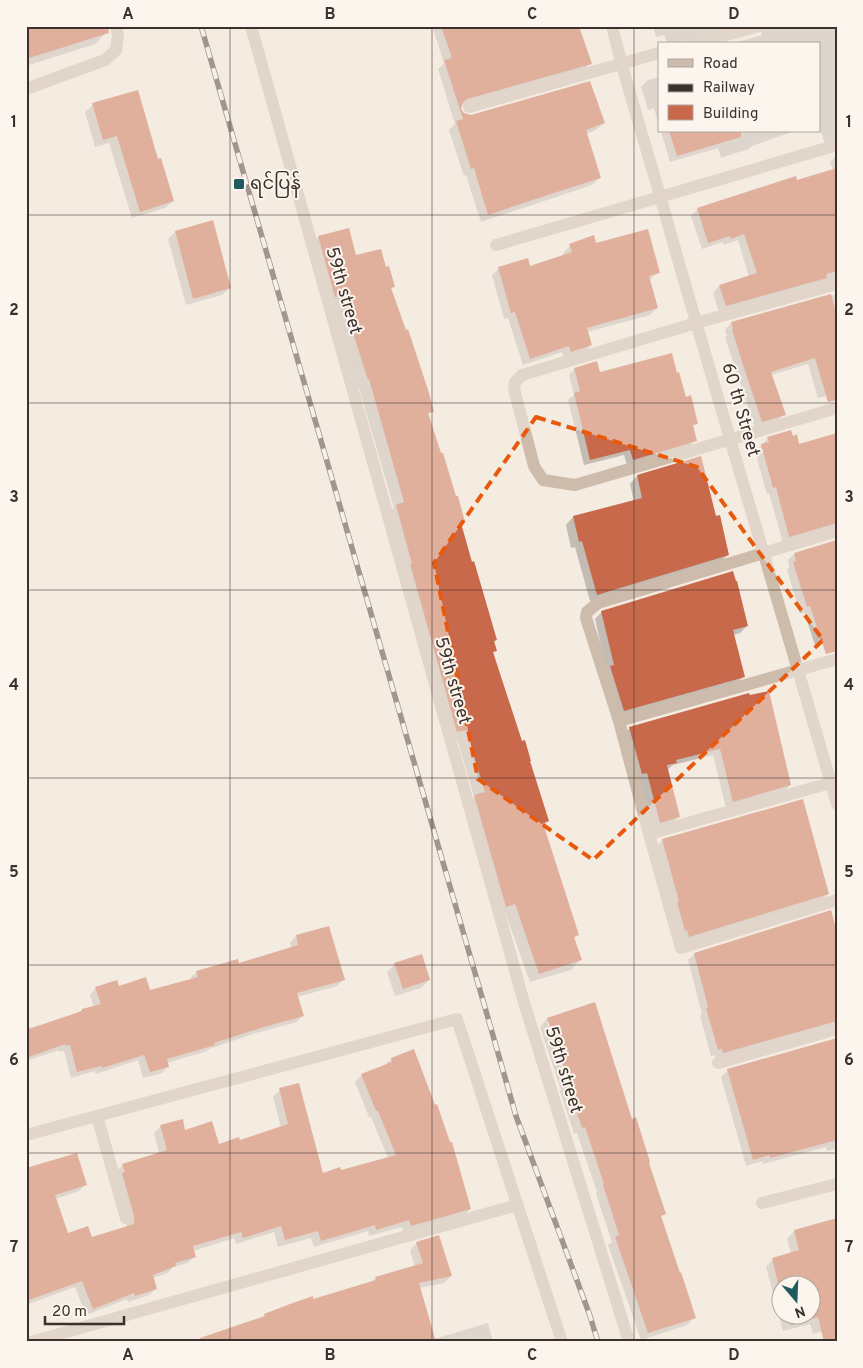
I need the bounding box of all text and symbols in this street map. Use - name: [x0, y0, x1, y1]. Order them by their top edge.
- text: A: [122, 5, 134, 25]
- text: B: [324, 5, 336, 25]
- text: C: [527, 5, 537, 25]
- text: D: [728, 5, 740, 25]
- legend: [658, 42, 820, 132]
- text: Road: [703, 55, 738, 74]
- text: Railway: [703, 79, 755, 98]
- text: Building: [703, 105, 758, 124]
- text: 1: [11, 113, 17, 133]
- text: 1: [846, 113, 852, 133]
- place label: ရင်ပြန်: [250, 170, 301, 198]
- marker: ရင်ပြန်: [232, 177, 246, 191]
- street label: 59th street: [320, 245, 366, 337]
- text: 2: [9, 301, 19, 321]
- text: 2: [844, 301, 854, 321]
- street label: 60 th Street: [716, 360, 764, 460]
- text: 3: [9, 488, 19, 508]
- text: 3: [844, 488, 854, 508]
- street label: 59th street: [429, 635, 475, 727]
- text: 4: [9, 676, 19, 696]
- text: 4: [844, 676, 854, 696]
- text: 5: [9, 863, 19, 883]
- text: 5: [844, 863, 854, 883]
- street label: 59th street: [539, 1024, 587, 1116]
- text: 6: [9, 1051, 19, 1071]
- text: 6: [844, 1051, 854, 1071]
- text: 7: [10, 1238, 18, 1258]
- text: 7: [845, 1238, 853, 1258]
- north arrow: [770, 1276, 820, 1326]
- scale bar: [45, 1293, 124, 1325]
- text: N: [792, 1301, 807, 1321]
- text: 20 m: [52, 1303, 87, 1322]
- text: A: [122, 1346, 134, 1366]
- text: B: [324, 1346, 336, 1366]
- text: C: [527, 1346, 537, 1366]
- text: D: [728, 1346, 740, 1366]

